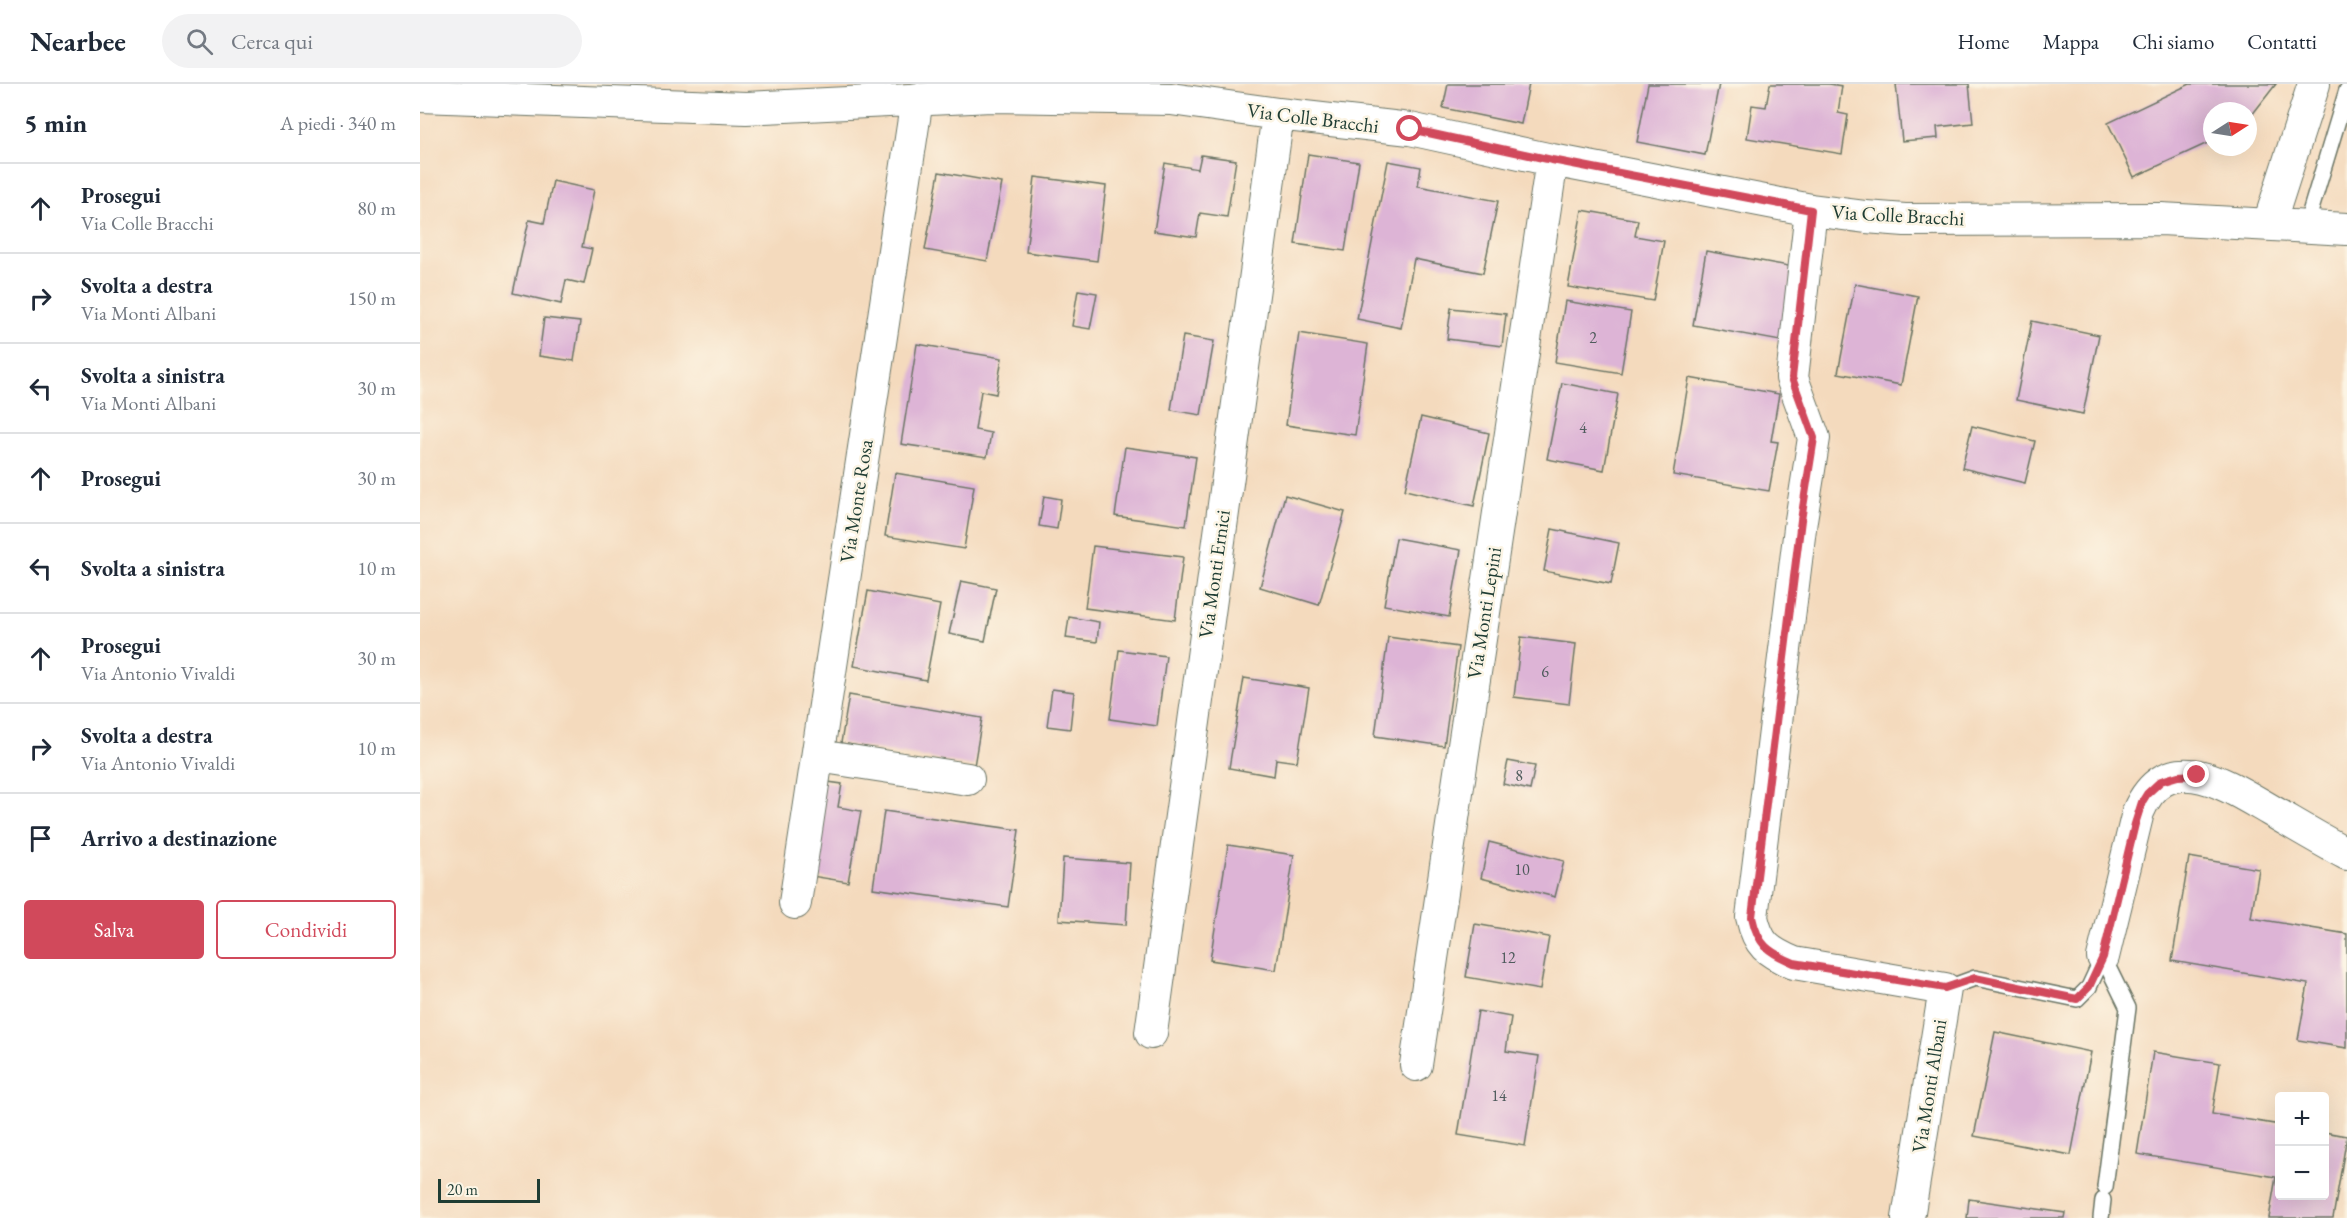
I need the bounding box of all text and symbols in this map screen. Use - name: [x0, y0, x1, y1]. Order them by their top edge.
- search box: [162, 14, 582, 68]
- text: Nearbee: [30, 23, 126, 59]
- icon: search: [183, 25, 216, 58]
- text: Cerca qui: [231, 27, 313, 56]
- text: Home: [1958, 28, 2010, 55]
- text: Mappa: [2043, 28, 2099, 55]
- text: Chi siamo: [2132, 28, 2214, 55]
- text: Contatti: [2247, 28, 2317, 55]
- street label: Via Colle Bracchi: [1246, 97, 1380, 139]
- north arrow: [2203, 102, 2257, 156]
- text: 5 min: [24, 106, 87, 140]
- text: A piedi · 340 m: [280, 110, 396, 136]
- route start: [1396, 115, 1422, 141]
- text: Prosegui: [81, 181, 161, 210]
- icon: ahead: [24, 192, 57, 225]
- text: 80 m: [357, 195, 396, 221]
- street label: Via Colle Bracchi: [1831, 199, 1965, 231]
- text: Via Colle Bracchi: [81, 210, 214, 236]
- text: Svolta a destra: [81, 271, 213, 300]
- icon: right: [24, 282, 57, 315]
- text: 150 m: [348, 285, 396, 311]
- text: Via Monti Albani: [81, 300, 216, 326]
- house number: 2: [1589, 327, 1597, 348]
- text: Svolta a sinistra: [81, 361, 225, 390]
- icon: left: [24, 372, 57, 405]
- text: 30 m: [357, 375, 396, 401]
- text: Via Monti Albani: [81, 390, 216, 416]
- house number: 4: [1579, 417, 1587, 438]
- street label: Via Monte Rosa: [833, 437, 879, 565]
- icon: ahead: [24, 462, 57, 495]
- text: Prosegui: [81, 464, 161, 493]
- text: 30 m: [357, 465, 396, 491]
- street label: Via Monti Ernici: [1192, 508, 1236, 640]
- street label: Via Monti Lepini: [1461, 545, 1507, 681]
- icon: left: [24, 552, 57, 585]
- text: Svolta a sinistra: [81, 554, 225, 583]
- text: 10 m: [357, 555, 396, 581]
- text: Prosegui: [81, 631, 161, 660]
- icon: ahead: [24, 642, 57, 675]
- text: 30 m: [357, 645, 396, 671]
- text: Via Antonio Vivaldi: [81, 660, 235, 686]
- house number: 6: [1541, 661, 1549, 682]
- text: Svolta a destra: [81, 721, 213, 750]
- icon: right: [24, 732, 57, 765]
- text: 10 m: [357, 735, 396, 761]
- text: Via Antonio Vivaldi: [81, 750, 235, 776]
- route end: [2183, 761, 2209, 787]
- house number: 8: [1515, 765, 1523, 786]
- icon: arrive: [24, 822, 57, 855]
- text: Arrivo a destinazione: [81, 824, 277, 853]
- house number: 10: [1514, 859, 1530, 880]
- button: Salva: [24, 900, 204, 959]
- button: Condividi: [216, 900, 396, 959]
- house number: 12: [1500, 947, 1516, 968]
- street label: Via Monti Albani: [1906, 1017, 1952, 1155]
- house number: 14: [1491, 1085, 1507, 1106]
- map controls: [2275, 1092, 2329, 1200]
- button: +: [2275, 1092, 2329, 1146]
- button: −: [2275, 1146, 2329, 1200]
- scale bar: [438, 1176, 540, 1204]
- text: 20 m: [447, 1179, 478, 1200]

